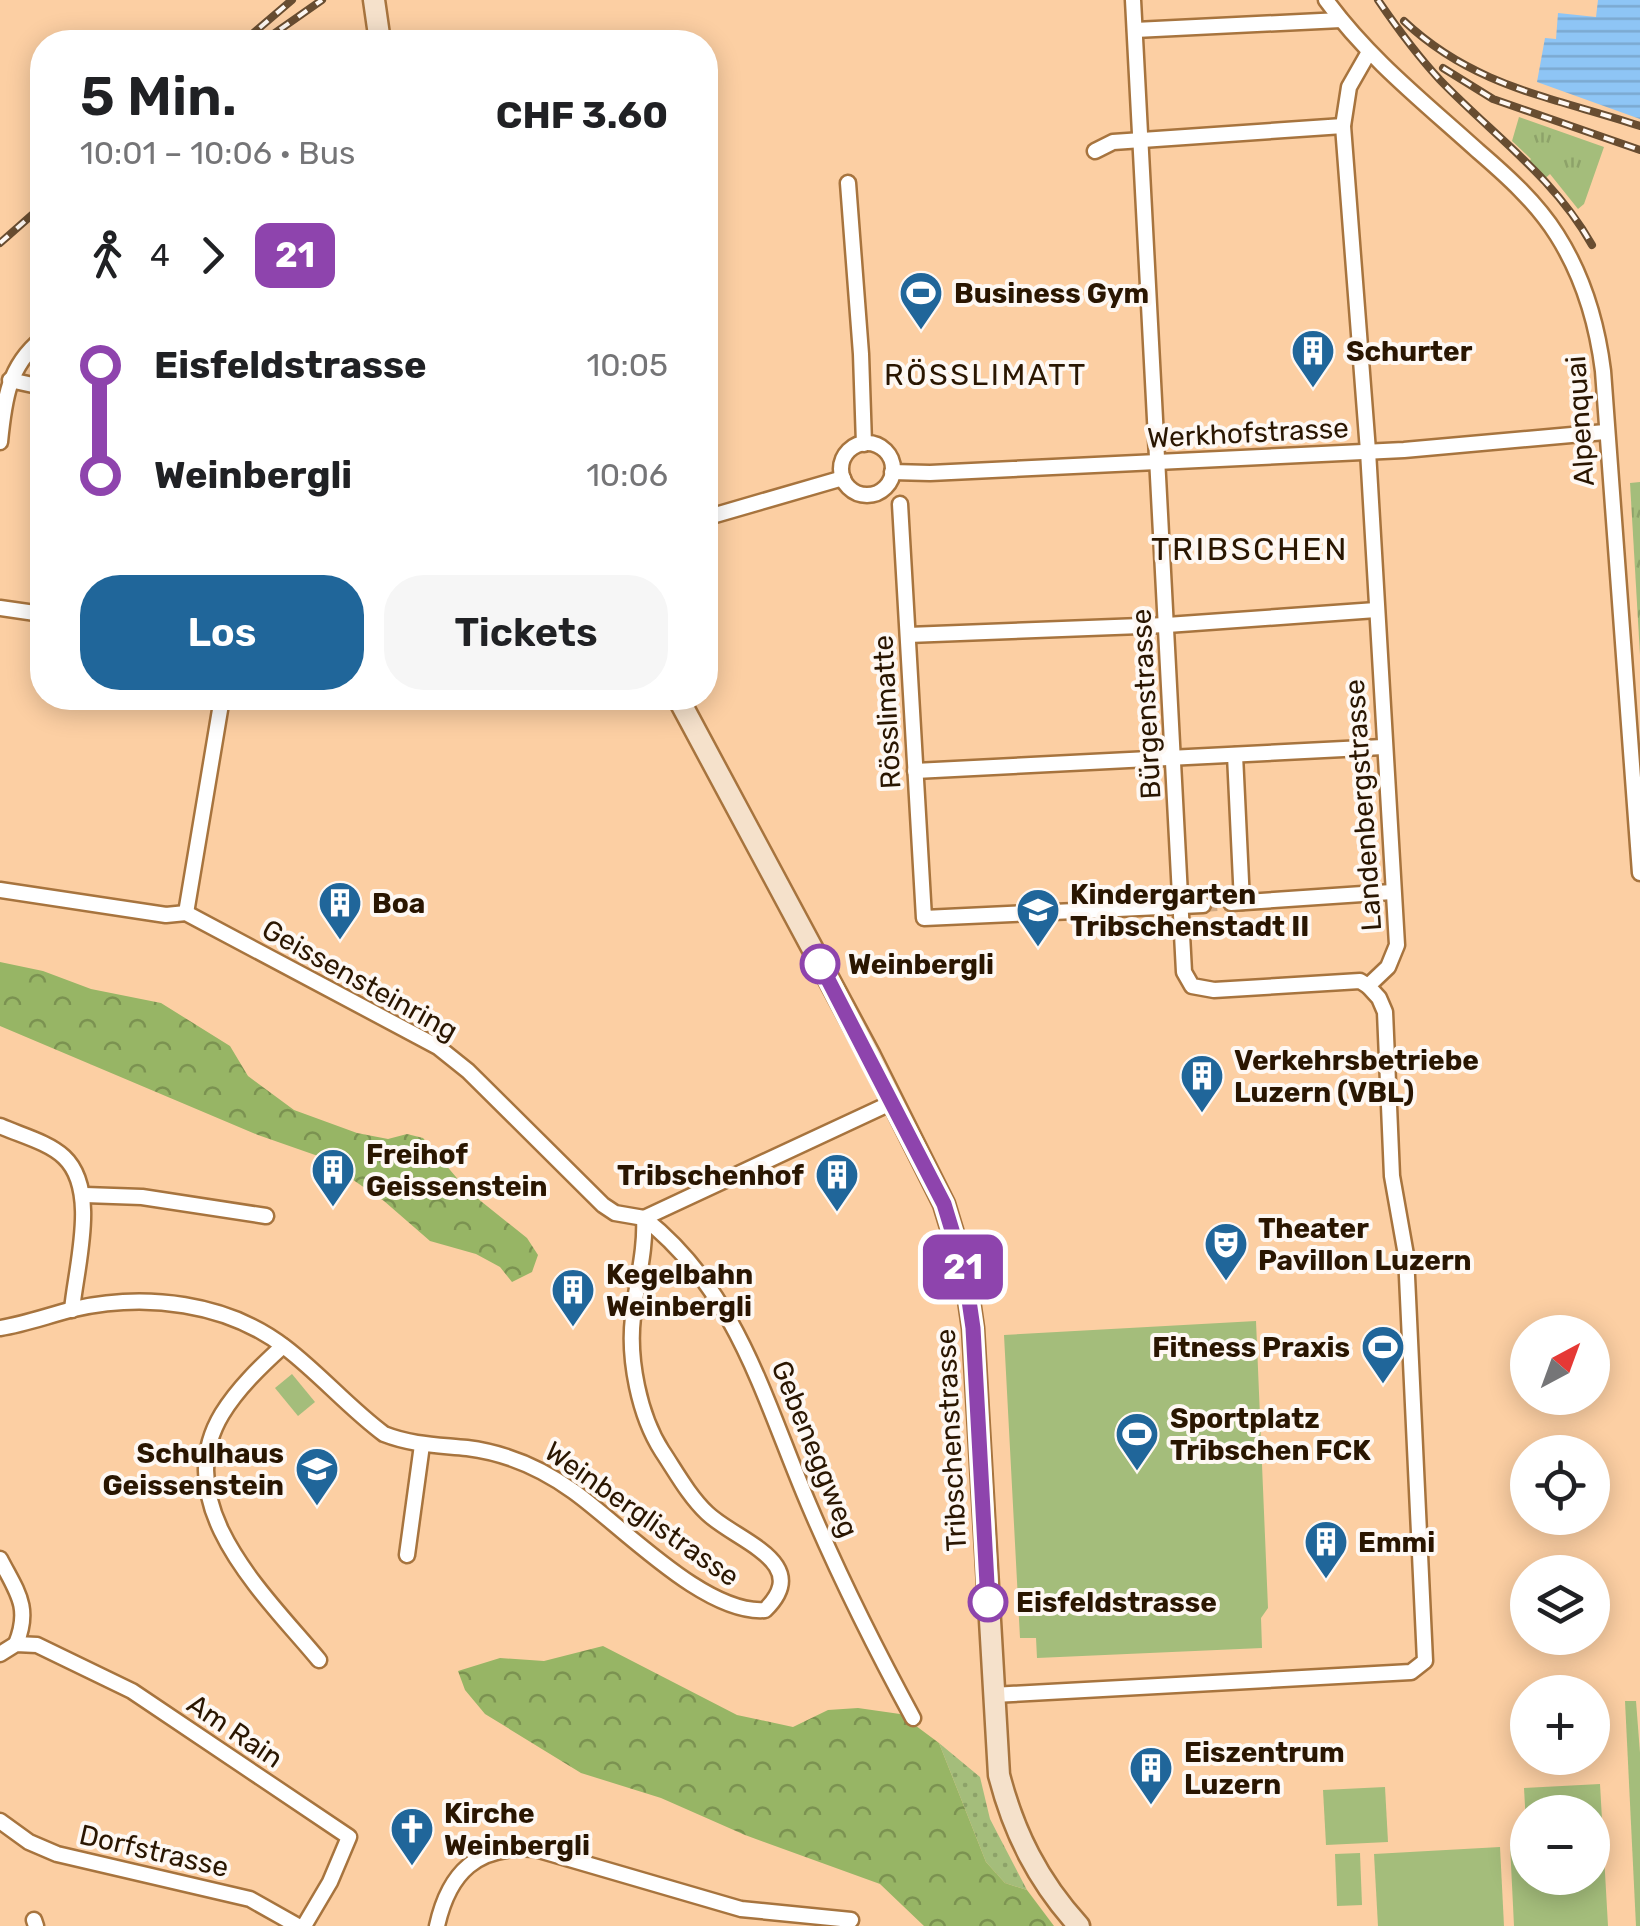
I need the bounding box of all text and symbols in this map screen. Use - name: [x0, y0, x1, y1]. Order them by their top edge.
- text: 5 Min.: [80, 64, 237, 129]
- text: CHF 3.60: [496, 92, 668, 138]
- text: 10:01 – 10:06 · Bus: [80, 134, 355, 172]
- icon: walk: [80, 228, 135, 283]
- icon: forward: [185, 228, 240, 283]
- text: 21: [275, 234, 315, 276]
- text: 4: [150, 236, 170, 274]
- sports icon: Business Gym: [898, 270, 944, 331]
- place label: Business Gym: [954, 277, 1149, 310]
- building icon: Schurter: [1290, 328, 1336, 389]
- place label: Schurter: [1346, 335, 1473, 368]
- text: Eisfeldstrasse: [154, 342, 427, 388]
- text: 10:05: [586, 346, 668, 384]
- street label: Alpenquai: [1559, 355, 1601, 487]
- district label: RÖSSLIMATT: [884, 357, 1088, 393]
- street label: Werkhofstrasse: [1146, 411, 1350, 455]
- text: Weinbergli: [154, 452, 352, 498]
- text: 10:06: [586, 456, 668, 494]
- district label: TRIBSCHEN: [1151, 530, 1349, 568]
- button: Los: [80, 575, 364, 690]
- button: Tickets: [384, 575, 668, 690]
- street label: Bürgenstrasse: [1125, 608, 1167, 800]
- street label: Rösslimatte: [866, 634, 908, 790]
- street label: Landenbergstrasse: [1338, 678, 1388, 932]
- place label: Kindergarten Tribschenstadt II: [1070, 878, 1309, 943]
- building icon: Boa: [317, 880, 363, 941]
- place label: Boa: [372, 887, 425, 920]
- school or university icon: Kindergarten Tribschenstadt II: [1015, 887, 1061, 948]
- street label: Geissensteinring: [256, 913, 464, 1047]
- marker: Weinbergli: [801, 945, 839, 983]
- place label: Weinbergli: [848, 948, 994, 981]
- place label: Verkehrsbetriebe Luzern (VBL): [1234, 1044, 1479, 1109]
- building icon: Verkehrsbetriebe Luzern (VBL): [1179, 1053, 1225, 1114]
- place label: Freihof Geissenstein: [366, 1138, 548, 1203]
- building icon: Freihof Geissenstein: [310, 1147, 356, 1208]
- building icon: Tribschenhof: [814, 1152, 860, 1213]
- place label: Tribschenhof: [617, 1159, 805, 1192]
- place label: Theater Pavillon Luzern: [1258, 1212, 1472, 1277]
- theatre icon: Theater Pavillon Luzern: [1203, 1221, 1249, 1282]
- line badge: 21: [918, 1234, 1008, 1300]
- text: 21: [943, 1246, 983, 1288]
- place label: Kegelbahn Weinbergli: [606, 1258, 753, 1323]
- building icon: Kegelbahn Weinbergli: [550, 1267, 596, 1328]
- north arrow: [1510, 1315, 1610, 1415]
- map controls: [1510, 1315, 1610, 1895]
- sports icon: Fitness Praxis: [1360, 1324, 1406, 1385]
- street label: Tribschenstrasse: [929, 1328, 973, 1552]
- place label: Fitness Praxis: [1152, 1331, 1350, 1364]
- street label: Gebeneggweg: [765, 1356, 865, 1542]
- place label: Sportplatz Tribschen FCK: [1170, 1402, 1371, 1467]
- sports icon: Sportplatz Tribschen FCK: [1114, 1411, 1160, 1472]
- street label: Weinberglistrasse: [539, 1435, 745, 1593]
- button: locate: [1510, 1435, 1610, 1535]
- place label: Schulhaus Geissenstein: [102, 1437, 284, 1502]
- school or university icon: Schulhaus Geissenstein: [294, 1446, 340, 1507]
- building icon: Emmi: [1303, 1519, 1349, 1580]
- place label: Emmi: [1358, 1526, 1435, 1559]
- button: layers: [1510, 1555, 1610, 1655]
- marker: Eisfeldstrasse: [969, 1583, 1007, 1621]
- place label: Eisfeldstrasse: [1016, 1586, 1217, 1619]
- button: +: [1510, 1675, 1610, 1775]
- street label: Am Rain: [181, 1687, 289, 1775]
- place label: Eiszentrum Luzern: [1184, 1736, 1345, 1801]
- building icon: Eiszentrum Luzern: [1128, 1745, 1174, 1806]
- button: −: [1510, 1795, 1610, 1895]
- place label: Kirche Weinbergli: [444, 1797, 590, 1862]
- church icon: Kirche Weinbergli: [389, 1806, 435, 1867]
- street label: Dorfstrasse: [76, 1818, 232, 1884]

